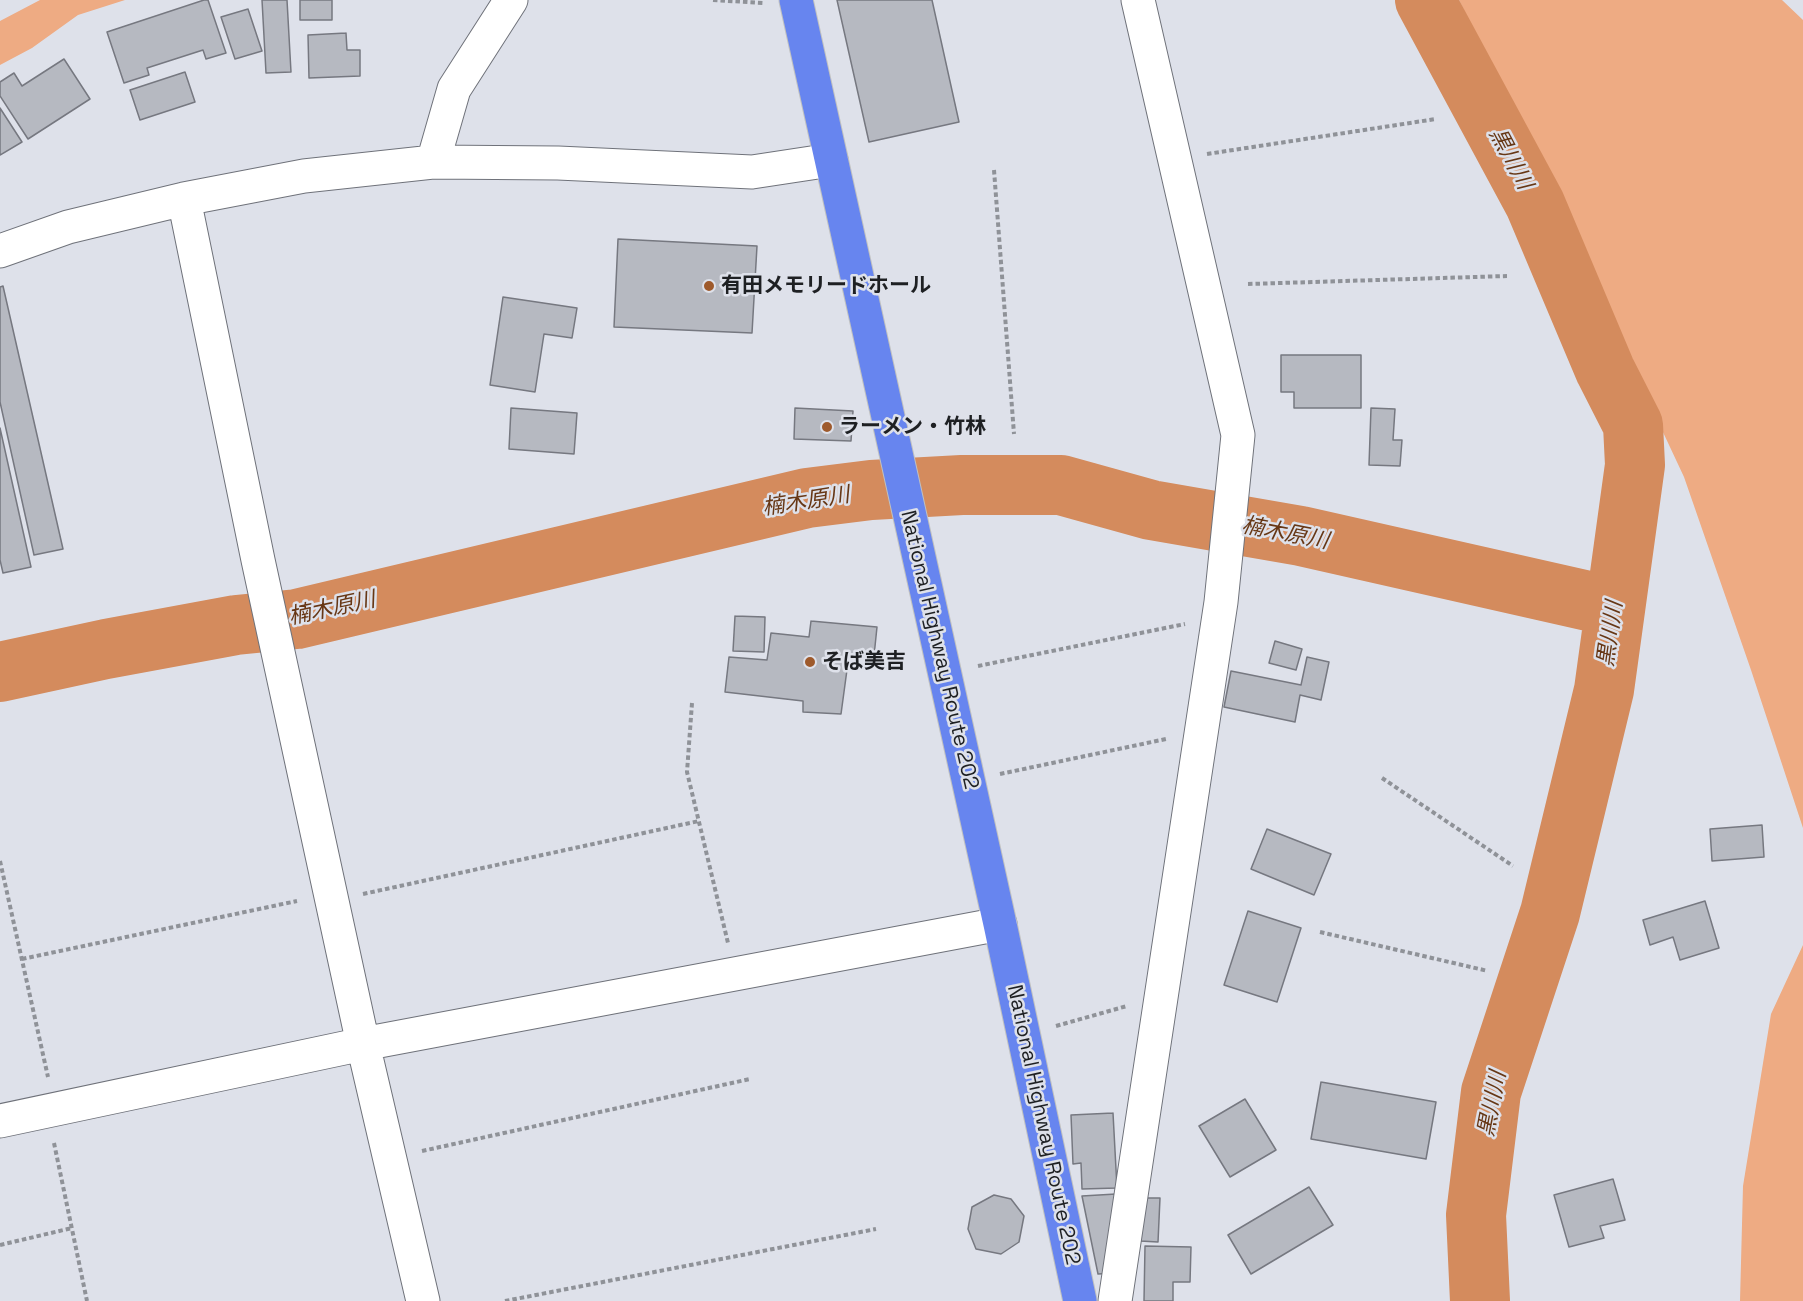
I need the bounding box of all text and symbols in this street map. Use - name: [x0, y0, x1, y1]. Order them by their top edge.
- water label: 黒川川: [1483, 124, 1537, 194]
- place label: 有田メモリードホール: [721, 273, 931, 299]
- marker: 有田メモリードホール: [702, 279, 716, 293]
- place label: ラーメン・竹林: [839, 414, 986, 440]
- marker: ラーメン・竹林: [820, 420, 834, 434]
- water label: 楠木原川: [760, 482, 852, 522]
- street label: National Highway Route 202: [895, 508, 983, 792]
- water label: 楠木原川: [1239, 513, 1331, 555]
- water label: 楠木原川: [286, 587, 378, 631]
- water label: 黒川川: [1593, 599, 1629, 669]
- place label: そば美吉: [822, 649, 906, 675]
- marker: そば美吉: [803, 655, 817, 669]
- street label: National Highway Route 202: [1001, 983, 1085, 1267]
- water label: 黒川川: [1474, 1069, 1512, 1139]

